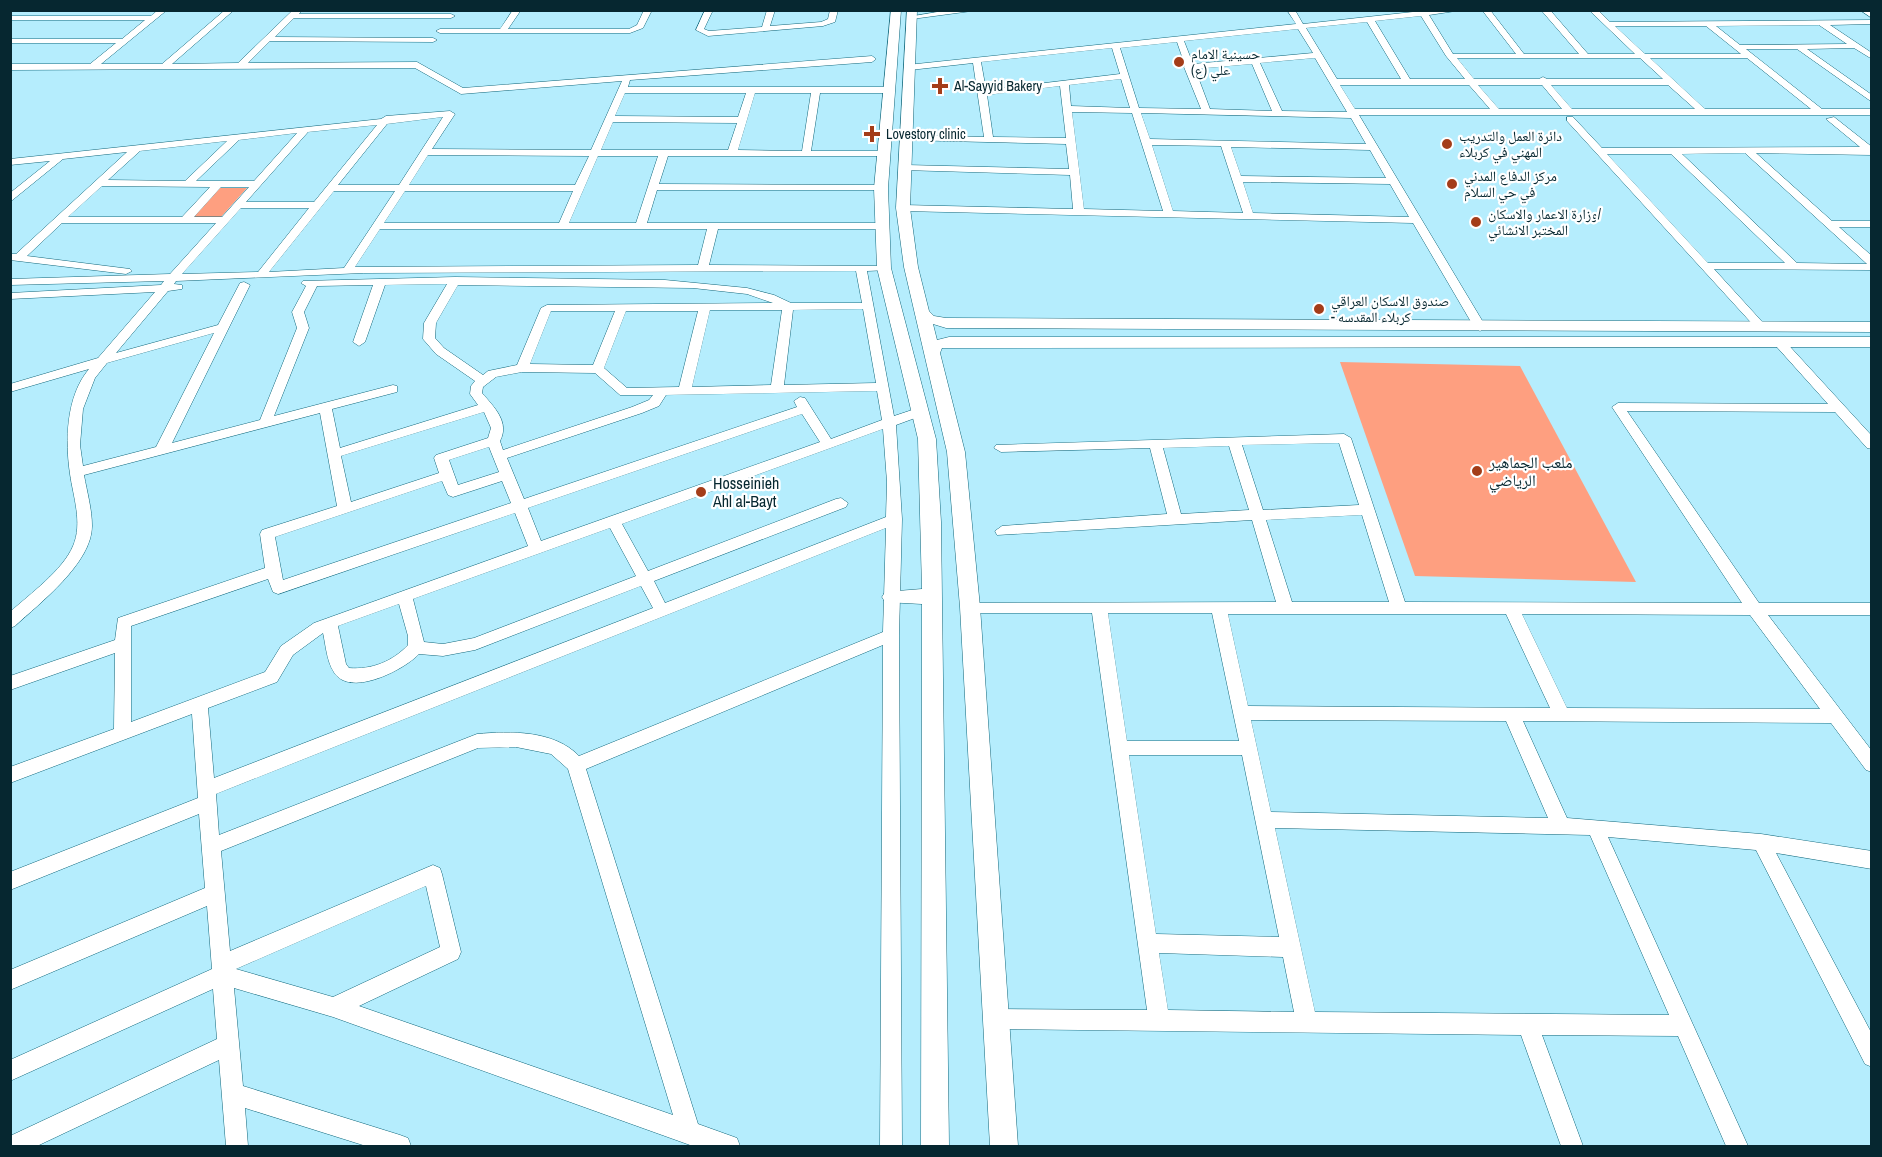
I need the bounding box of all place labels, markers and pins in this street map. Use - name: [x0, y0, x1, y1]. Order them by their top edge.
- place label: حسينية الامام علي (ع): [1191, 45, 1260, 82]
- marker: حسينية الامام علي (ع): [1172, 55, 1186, 69]
- marker: Al-Sayyid Bakery: [931, 77, 949, 95]
- place label: Al-Sayyid Bakery: [953, 77, 1042, 95]
- marker: Lovestory clinic: [863, 125, 881, 143]
- place label: Lovestory clinic: [886, 125, 966, 143]
- place label: دائرة العمل والتدريب المهني في كربلاء: [1459, 127, 1562, 164]
- marker: دائرة العمل والتدريب المهني في كربلاء: [1440, 137, 1454, 151]
- place label: مركز الدفاع المدني في حي السلام: [1464, 167, 1557, 204]
- marker: مركز الدفاع المدني في حي السلام: [1445, 177, 1459, 191]
- place label: وزارة الاعمار والاسكان/ المختبر الانشائي: [1488, 205, 1602, 242]
- marker: وزارة الاعمار والاسكان/ المختبر الانشائي: [1469, 215, 1483, 229]
- place label: صندوق الاسكان العراقي - كربلاء المقدسه: [1331, 292, 1449, 326]
- marker: صندوق الاسكان العراقي - كربلاء المقدسه: [1312, 302, 1326, 316]
- place label: ملعب الجماهير الرياضي: [1488, 451, 1572, 493]
- marker: ملعب الجماهير الرياضي: [1470, 464, 1484, 478]
- place label: Hosseinieh Ahl al-Bayt: [712, 472, 779, 512]
- marker: Hosseinieh Ahl al-Bayt: [694, 485, 708, 499]

